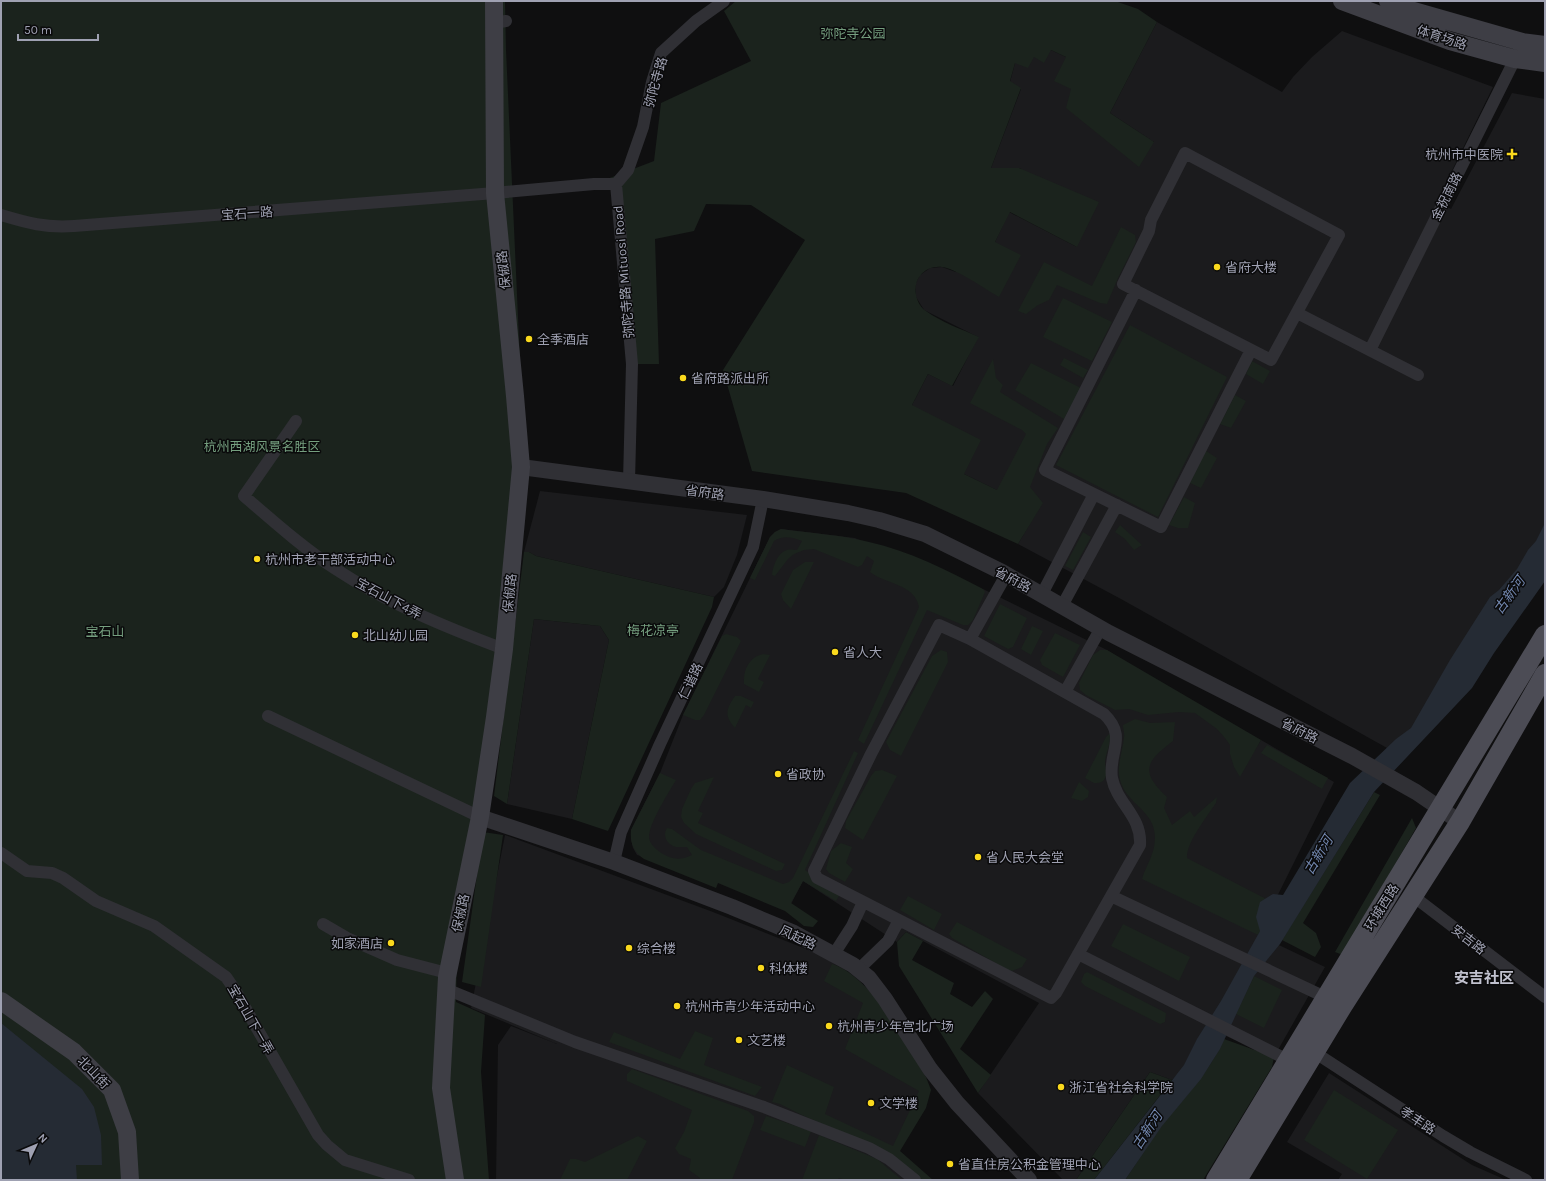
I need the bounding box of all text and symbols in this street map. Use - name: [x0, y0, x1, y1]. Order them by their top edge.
- scale bar: [18, 16, 98, 42]
- street label: 体育场路: [1415, 22, 1469, 53]
- text: 50 m: [24, 23, 52, 37]
- park label: 弥陀寺公园: [820, 26, 886, 41]
- street label: 弥陀寺路: [641, 55, 670, 109]
- place label: 杭州市中医院: [1425, 147, 1503, 162]
- marker: 杭州市中医院: [1506, 148, 1518, 160]
- street label: 金祝南路: [1428, 170, 1465, 223]
- street label: 宝石一路: [221, 204, 274, 223]
- street label: 弥陀寺路 Mituosi Road: [610, 205, 637, 339]
- street label: 保俶路: [494, 250, 513, 290]
- place label: 省府大楼: [1225, 260, 1277, 275]
- marker: 省府大楼: [1212, 262, 1222, 272]
- place label: 全季酒店: [537, 332, 589, 347]
- marker: 全季酒店: [524, 334, 534, 344]
- place label: 省府路派出所: [691, 371, 769, 386]
- marker: 省府路派出所: [678, 373, 688, 383]
- park label: 杭州西湖风景名胜区: [203, 439, 321, 454]
- street label: 省府路: [685, 482, 725, 503]
- place label: 杭州市老干部活动中心: [265, 552, 395, 567]
- marker: 杭州市老干部活动中心: [252, 554, 262, 564]
- street label: 省府路: [992, 564, 1034, 595]
- water label: 古新河: [1490, 571, 1530, 617]
- street label: 保俶路: [500, 573, 519, 613]
- street label: 宝石山下4弄: [353, 575, 424, 622]
- park label: 梅花凉亭: [627, 623, 679, 638]
- park label: 宝石山: [85, 624, 125, 639]
- place label: 北山幼儿园: [363, 628, 428, 643]
- marker: 北山幼儿园: [350, 630, 360, 640]
- place label: 省人大: [843, 645, 882, 660]
- marker: 省人大: [830, 647, 840, 657]
- street label: 仁谐路: [675, 660, 706, 702]
- street label: 省府路: [1279, 715, 1321, 746]
- place label: 省政协: [786, 767, 825, 782]
- marker: 省政协: [773, 769, 783, 779]
- water label: 古新河: [1300, 830, 1338, 878]
- place label: 省人民大会堂: [986, 850, 1064, 865]
- marker: 省人民大会堂: [973, 852, 983, 862]
- street label: 环城西路: [1361, 881, 1402, 933]
- street label: 保俶路: [449, 892, 472, 934]
- street label: 安吉路: [1449, 921, 1489, 957]
- street label: 凤起路: [777, 922, 819, 952]
- place label: 如家酒店: [331, 936, 383, 951]
- marker: 如家酒店: [386, 938, 396, 948]
- place label: 综合楼: [637, 941, 676, 956]
- marker: 综合楼: [624, 943, 634, 953]
- place label: 科体楼: [769, 961, 808, 976]
- marker: 科体楼: [756, 963, 766, 973]
- district label: 安吉社区: [1454, 969, 1514, 987]
- street label: 宝石山下一弄: [225, 982, 277, 1057]
- place label: 杭州市青少年活动中心: [685, 999, 815, 1014]
- marker: 杭州市青少年活动中心: [672, 1001, 682, 1011]
- place label: 杭州青少年宫北广场: [837, 1019, 954, 1034]
- marker: 杭州青少年宫北广场: [824, 1021, 834, 1031]
- place label: 文艺楼: [747, 1033, 786, 1048]
- marker: 文艺楼: [734, 1035, 744, 1045]
- street label: 北山街: [75, 1053, 113, 1092]
- place label: 浙江省社会科学院: [1069, 1080, 1173, 1095]
- marker: 浙江省社会科学院: [1056, 1082, 1066, 1092]
- place label: 文学楼: [879, 1096, 918, 1111]
- marker: 文学楼: [866, 1098, 876, 1108]
- street label: 孝丰路: [1397, 1104, 1438, 1137]
- water label: 古新河: [1129, 1106, 1168, 1152]
- north arrow: [16, 1125, 56, 1165]
- text: N: [35, 1131, 50, 1146]
- place label: 省直住房公积金管理中心: [958, 1157, 1101, 1172]
- marker: 省直住房公积金管理中心: [945, 1159, 955, 1169]

